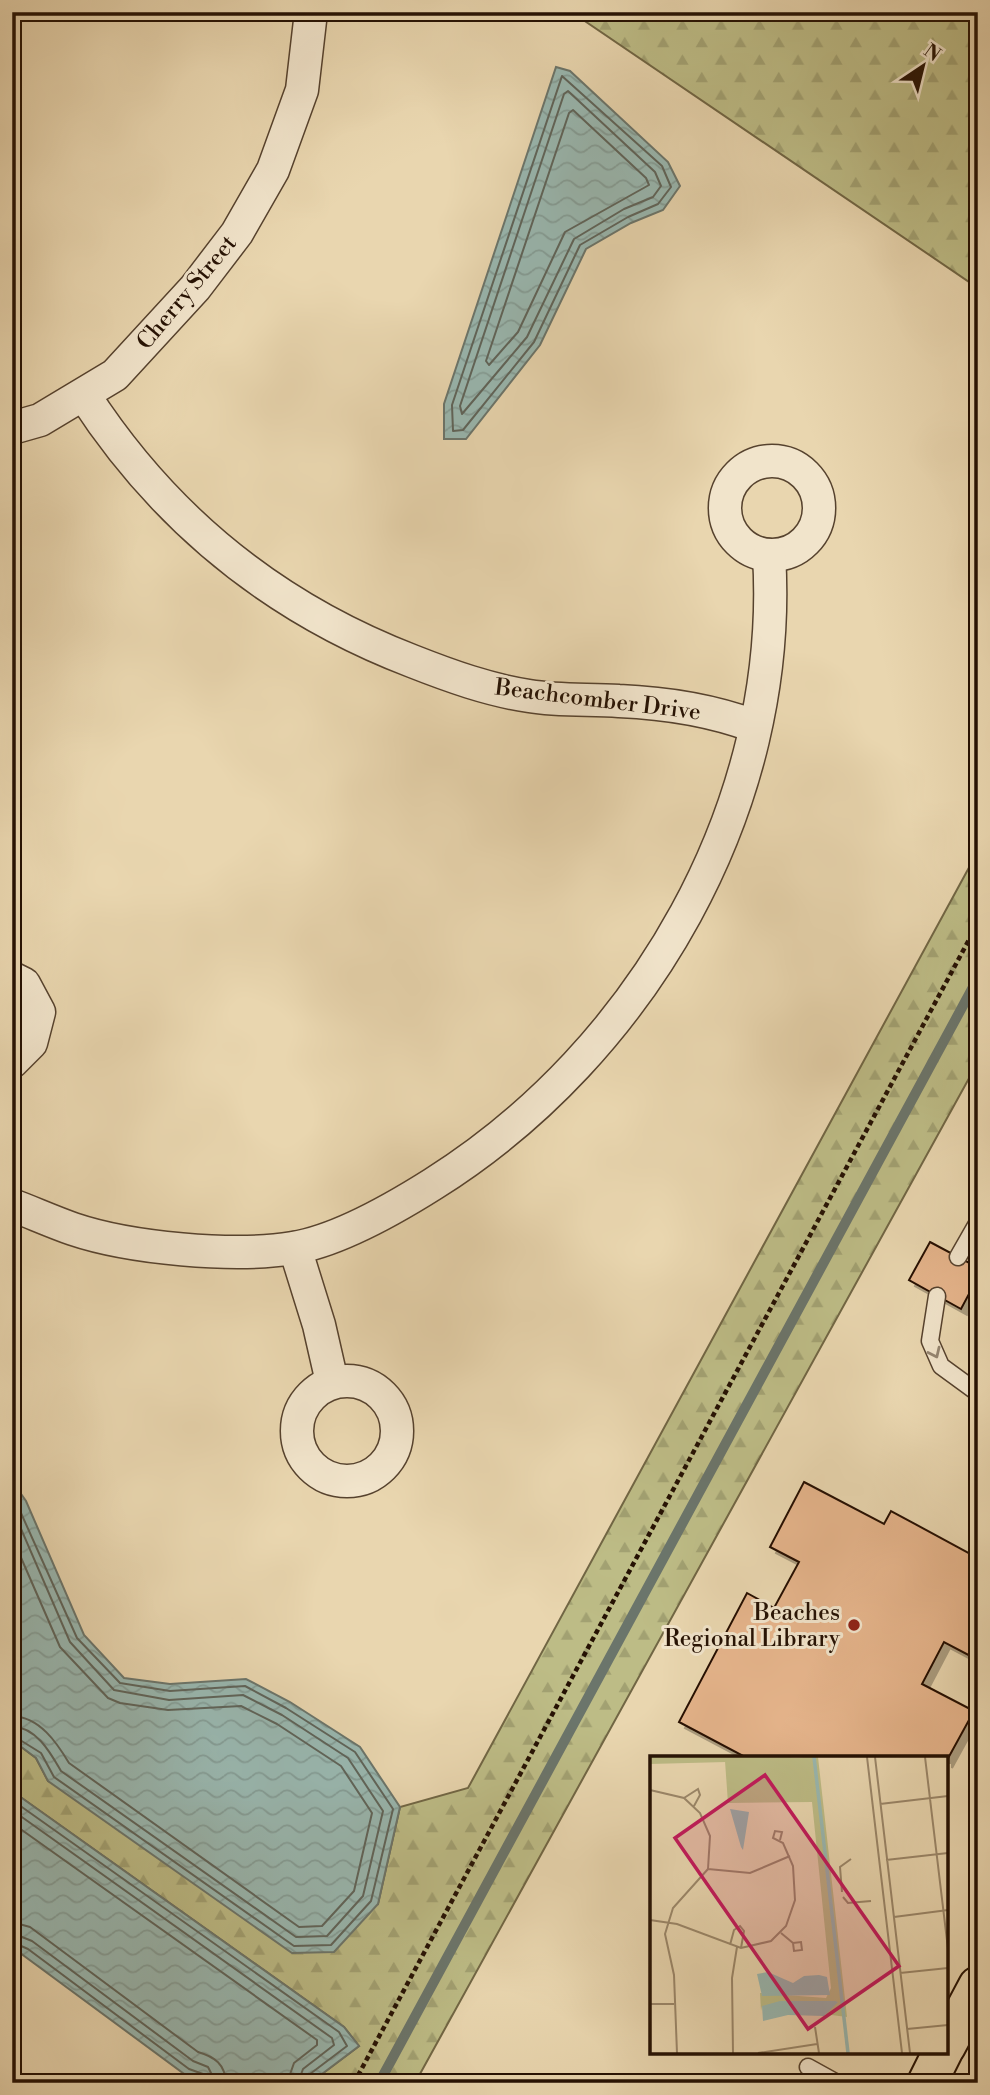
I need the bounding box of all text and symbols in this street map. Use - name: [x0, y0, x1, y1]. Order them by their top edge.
- north arrow: [888, 32, 958, 102]
- text: N: [919, 39, 945, 67]
- street label: Cherry Street: [131, 230, 243, 356]
- street label: Beachcomber Drive: [492, 673, 702, 727]
- one-way arrow: [927, 1346, 941, 1359]
- place label: Beaches Regional Library: [664, 1599, 841, 1653]
- marker: Beaches Regional Library: [846, 1617, 862, 1633]
- inset map: [650, 1756, 948, 2053]

